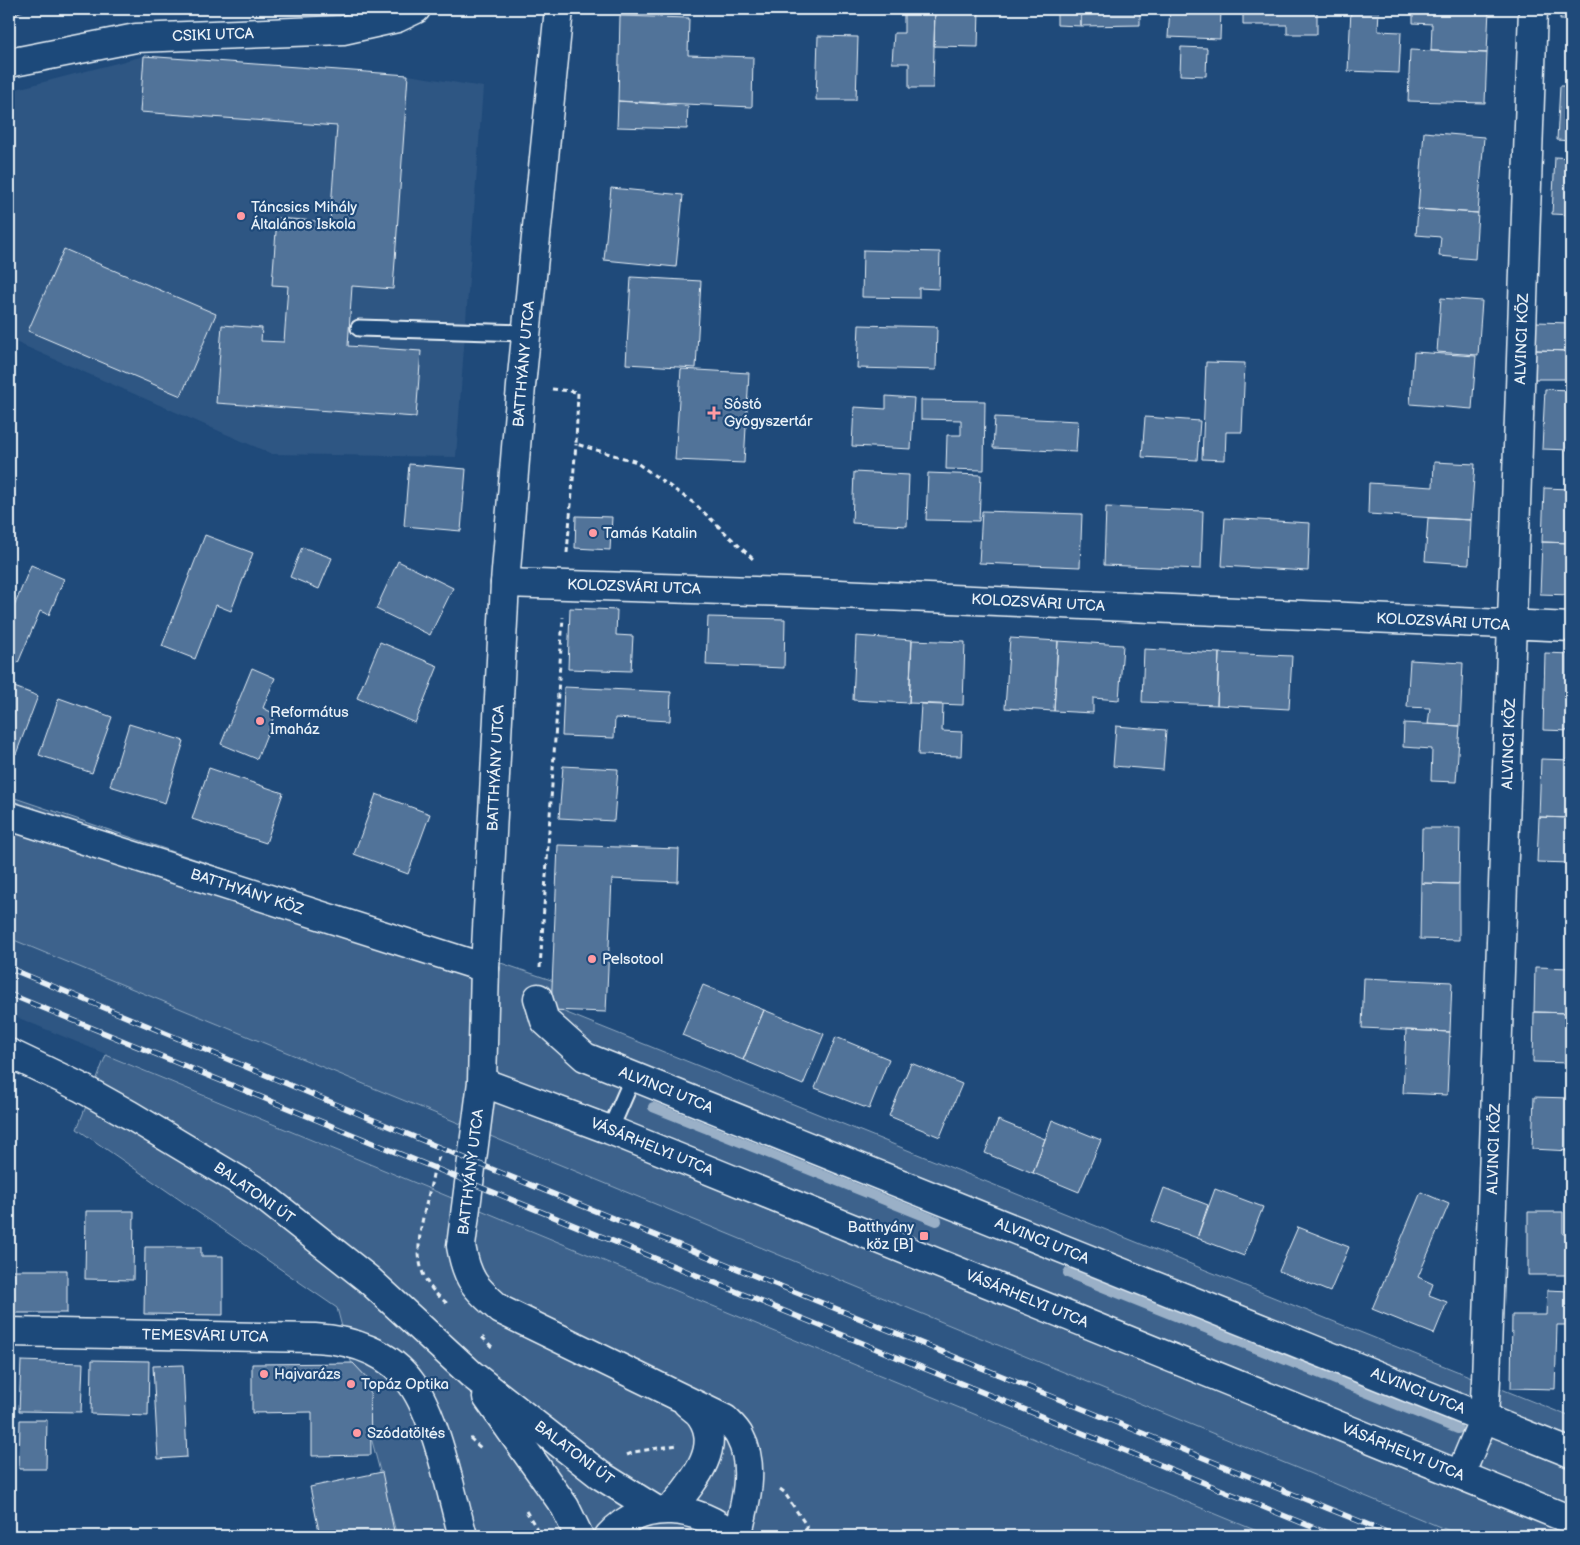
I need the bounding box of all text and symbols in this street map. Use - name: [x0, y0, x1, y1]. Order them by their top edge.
- street label: CSIKI UTCA: [172, 24, 255, 46]
- place label: Táncsics Mihály Általános Iskola: [251, 198, 357, 234]
- marker: Táncsics Mihály Általános Iskola: [235, 210, 247, 222]
- street label: ALVINCI KÖZ: [1511, 292, 1533, 385]
- street label: BATTHYÁNY UTCA: [509, 299, 539, 428]
- place label: Sóstó Gyógyszertár: [724, 395, 813, 431]
- marker: Sóstó Gyógyszertár: [708, 407, 720, 419]
- place label: Tamás Katalin: [603, 524, 697, 543]
- marker: Tamás Katalin: [587, 527, 599, 539]
- street label: KOLOZSVÁRI UTCA: [567, 575, 702, 599]
- street label: KOLOZSVÁRI UTCA: [971, 590, 1106, 616]
- street label: KOLOZSVÁRI UTCA: [1376, 609, 1511, 635]
- street label: ALVINCI KÖZ: [1498, 697, 1520, 790]
- place label: Református Imaház: [270, 703, 349, 739]
- street label: BATTHYÁNY UTCA: [483, 703, 509, 832]
- marker: Református Imaház: [254, 715, 266, 727]
- street label: BATTHYÁNY KÖZ: [188, 865, 307, 920]
- place label: Pelsotool: [602, 950, 663, 969]
- marker: Pelsotool: [586, 953, 598, 965]
- street label: ALVINCI UTCA: [616, 1062, 717, 1118]
- street label: ALVINCI KÖZ: [1483, 1102, 1505, 1195]
- street label: BATTHYÁNY UTCA: [454, 1107, 488, 1236]
- street label: VÁSÁRHELYI UTCA: [588, 1114, 717, 1181]
- street label: BALATONI ÚT: [210, 1158, 298, 1228]
- street label: ALVINCI UTCA: [992, 1213, 1093, 1269]
- place label: Batthyány köz [B]: [848, 1218, 914, 1254]
- marker: Batthyány köz [B]: [918, 1230, 930, 1242]
- street label: VÁSÁRHELYI UTCA: [963, 1266, 1092, 1333]
- street label: TEMESVÁRI UTCA: [142, 1325, 269, 1347]
- street label: ALVINCI UTCA: [1368, 1363, 1469, 1419]
- place label: Hajvarázs: [274, 1365, 341, 1384]
- marker: Hajvarázs: [258, 1368, 270, 1380]
- place label: Topáz Optika: [361, 1375, 449, 1394]
- marker: Topáz Optika: [345, 1378, 357, 1390]
- street label: BALATONI ÚT: [530, 1417, 618, 1489]
- street label: VÁSÁRHELYI UTCA: [1339, 1419, 1468, 1486]
- place label: Szódatöltés: [367, 1424, 446, 1443]
- marker: Szódatöltés: [351, 1427, 363, 1439]

